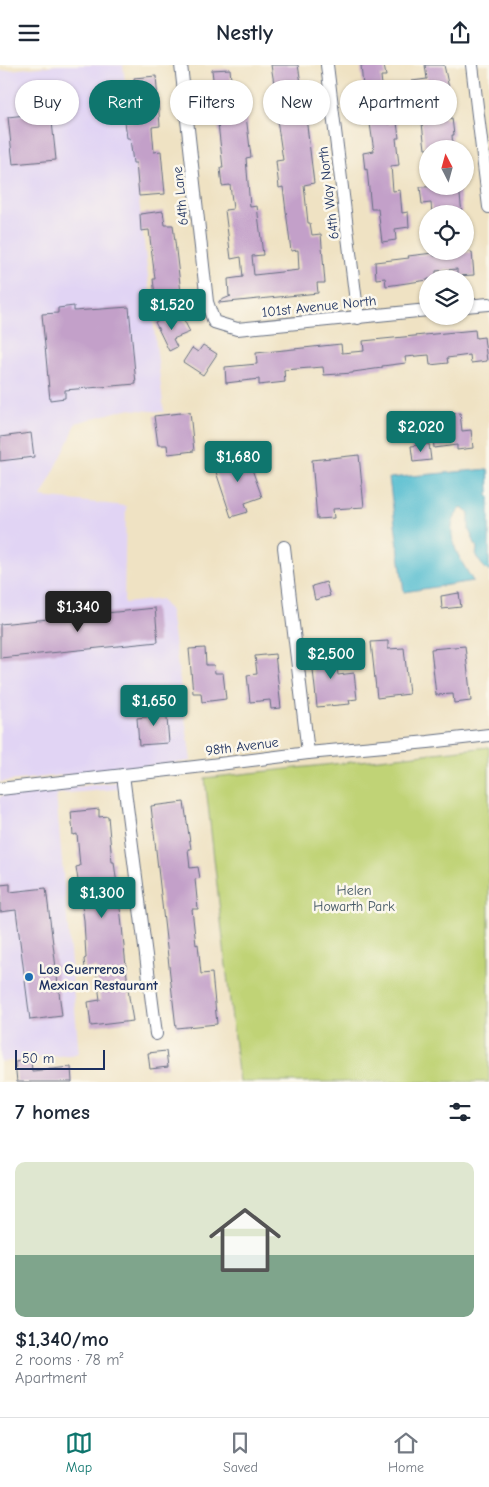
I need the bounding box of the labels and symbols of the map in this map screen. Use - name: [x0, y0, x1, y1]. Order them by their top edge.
- north arrow: [419, 140, 474, 195]
- street label: 64th Way North: [314, 145, 343, 240]
- street label: 64th Lane: [169, 166, 192, 226]
- pin: $1,520: [131, 289, 213, 331]
- street label: 101st Avenue North: [261, 292, 377, 321]
- pin: $2,020: [380, 411, 462, 453]
- pin: $1,680: [197, 441, 279, 483]
- pin: $1,340: [37, 591, 119, 633]
- pin: $2,500: [290, 637, 372, 680]
- pin: $1,650: [113, 685, 195, 727]
- street label: 98th Avenue: [205, 734, 280, 759]
- pin: $1,300: [61, 877, 143, 919]
- park label: Helen Howarth Park: [313, 882, 395, 915]
- place label: Los Guerreros Mexican Restaurant: [39, 961, 158, 994]
- marker: Los Guerreros Mexican Restaurant: [23, 971, 35, 983]
- scale bar: [15, 1047, 105, 1070]

